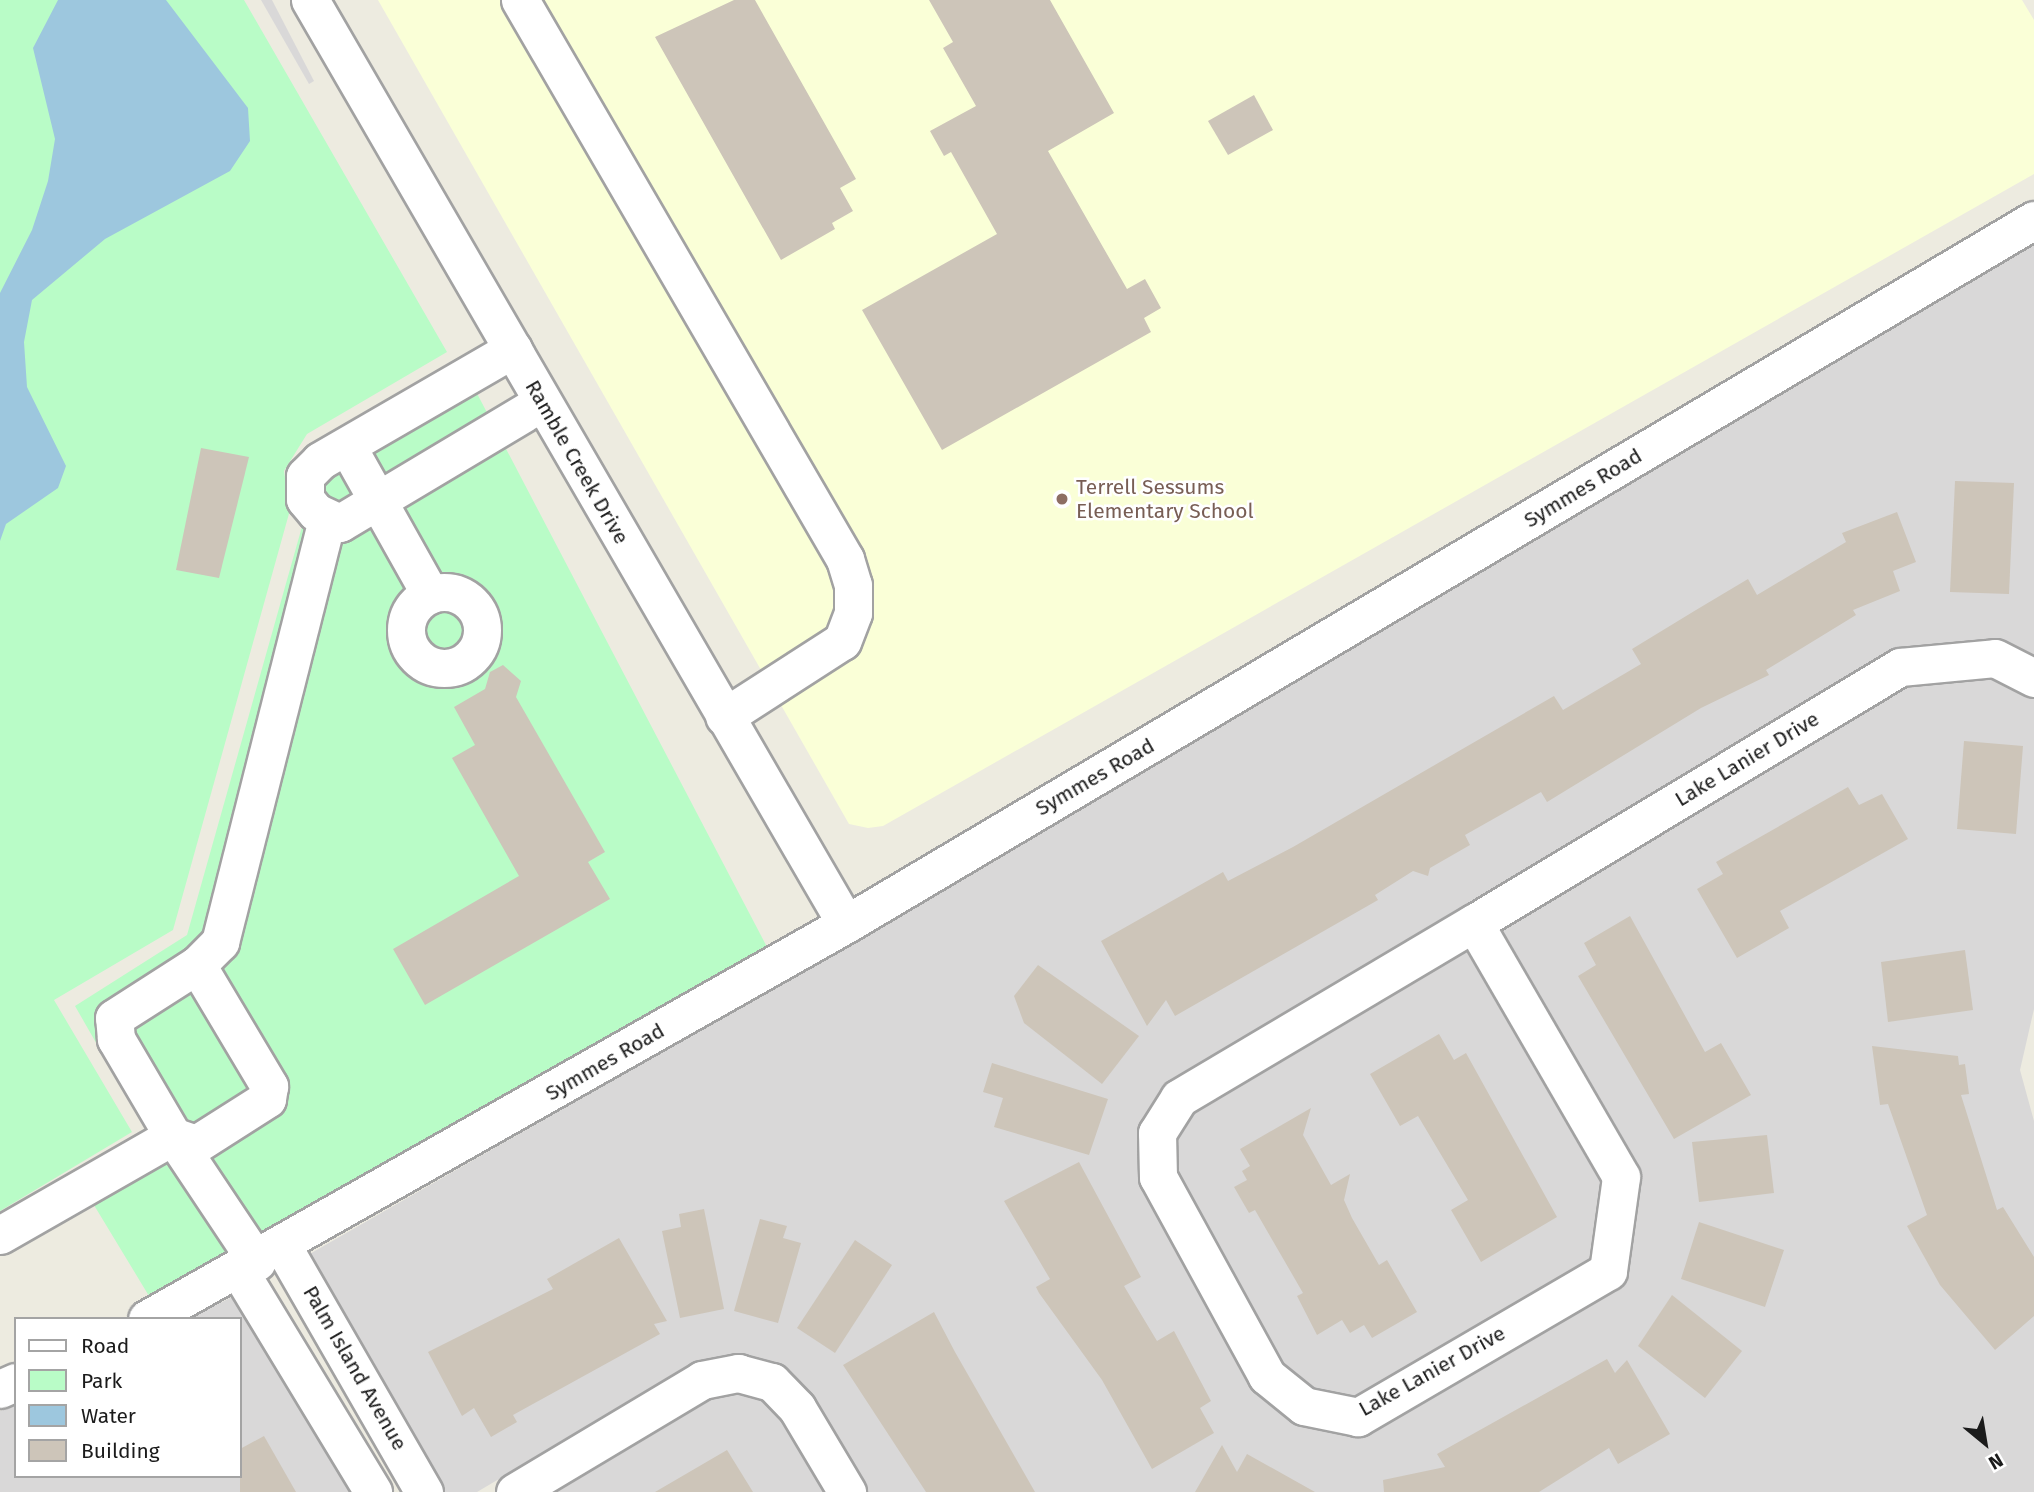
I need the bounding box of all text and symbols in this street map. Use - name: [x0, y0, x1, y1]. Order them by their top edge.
- street label: Ramble Creek Drive: [520, 376, 634, 548]
- street label: Symmes Road: [1520, 443, 1646, 533]
- place label: Terrell Sessums Elementary School: [1076, 474, 1254, 524]
- marker: Terrell Sessums Elementary School: [1054, 491, 1070, 507]
- street label: Lake Lanier Drive: [1670, 706, 1824, 812]
- street label: Symmes Road: [1031, 733, 1159, 821]
- street label: Symmes Road: [541, 1018, 669, 1106]
- street label: Palm Island Avenue: [298, 1281, 412, 1455]
- legend: [14, 1317, 242, 1478]
- street label: Lake Lanier Drive: [1354, 1320, 1510, 1422]
- text: Road: [81, 1333, 129, 1359]
- text: Park: [81, 1368, 122, 1394]
- text: Water: [81, 1403, 136, 1429]
- north arrow: [1950, 1408, 2020, 1478]
- text: Building: [81, 1438, 160, 1464]
- text: N: [1985, 1449, 2007, 1475]

